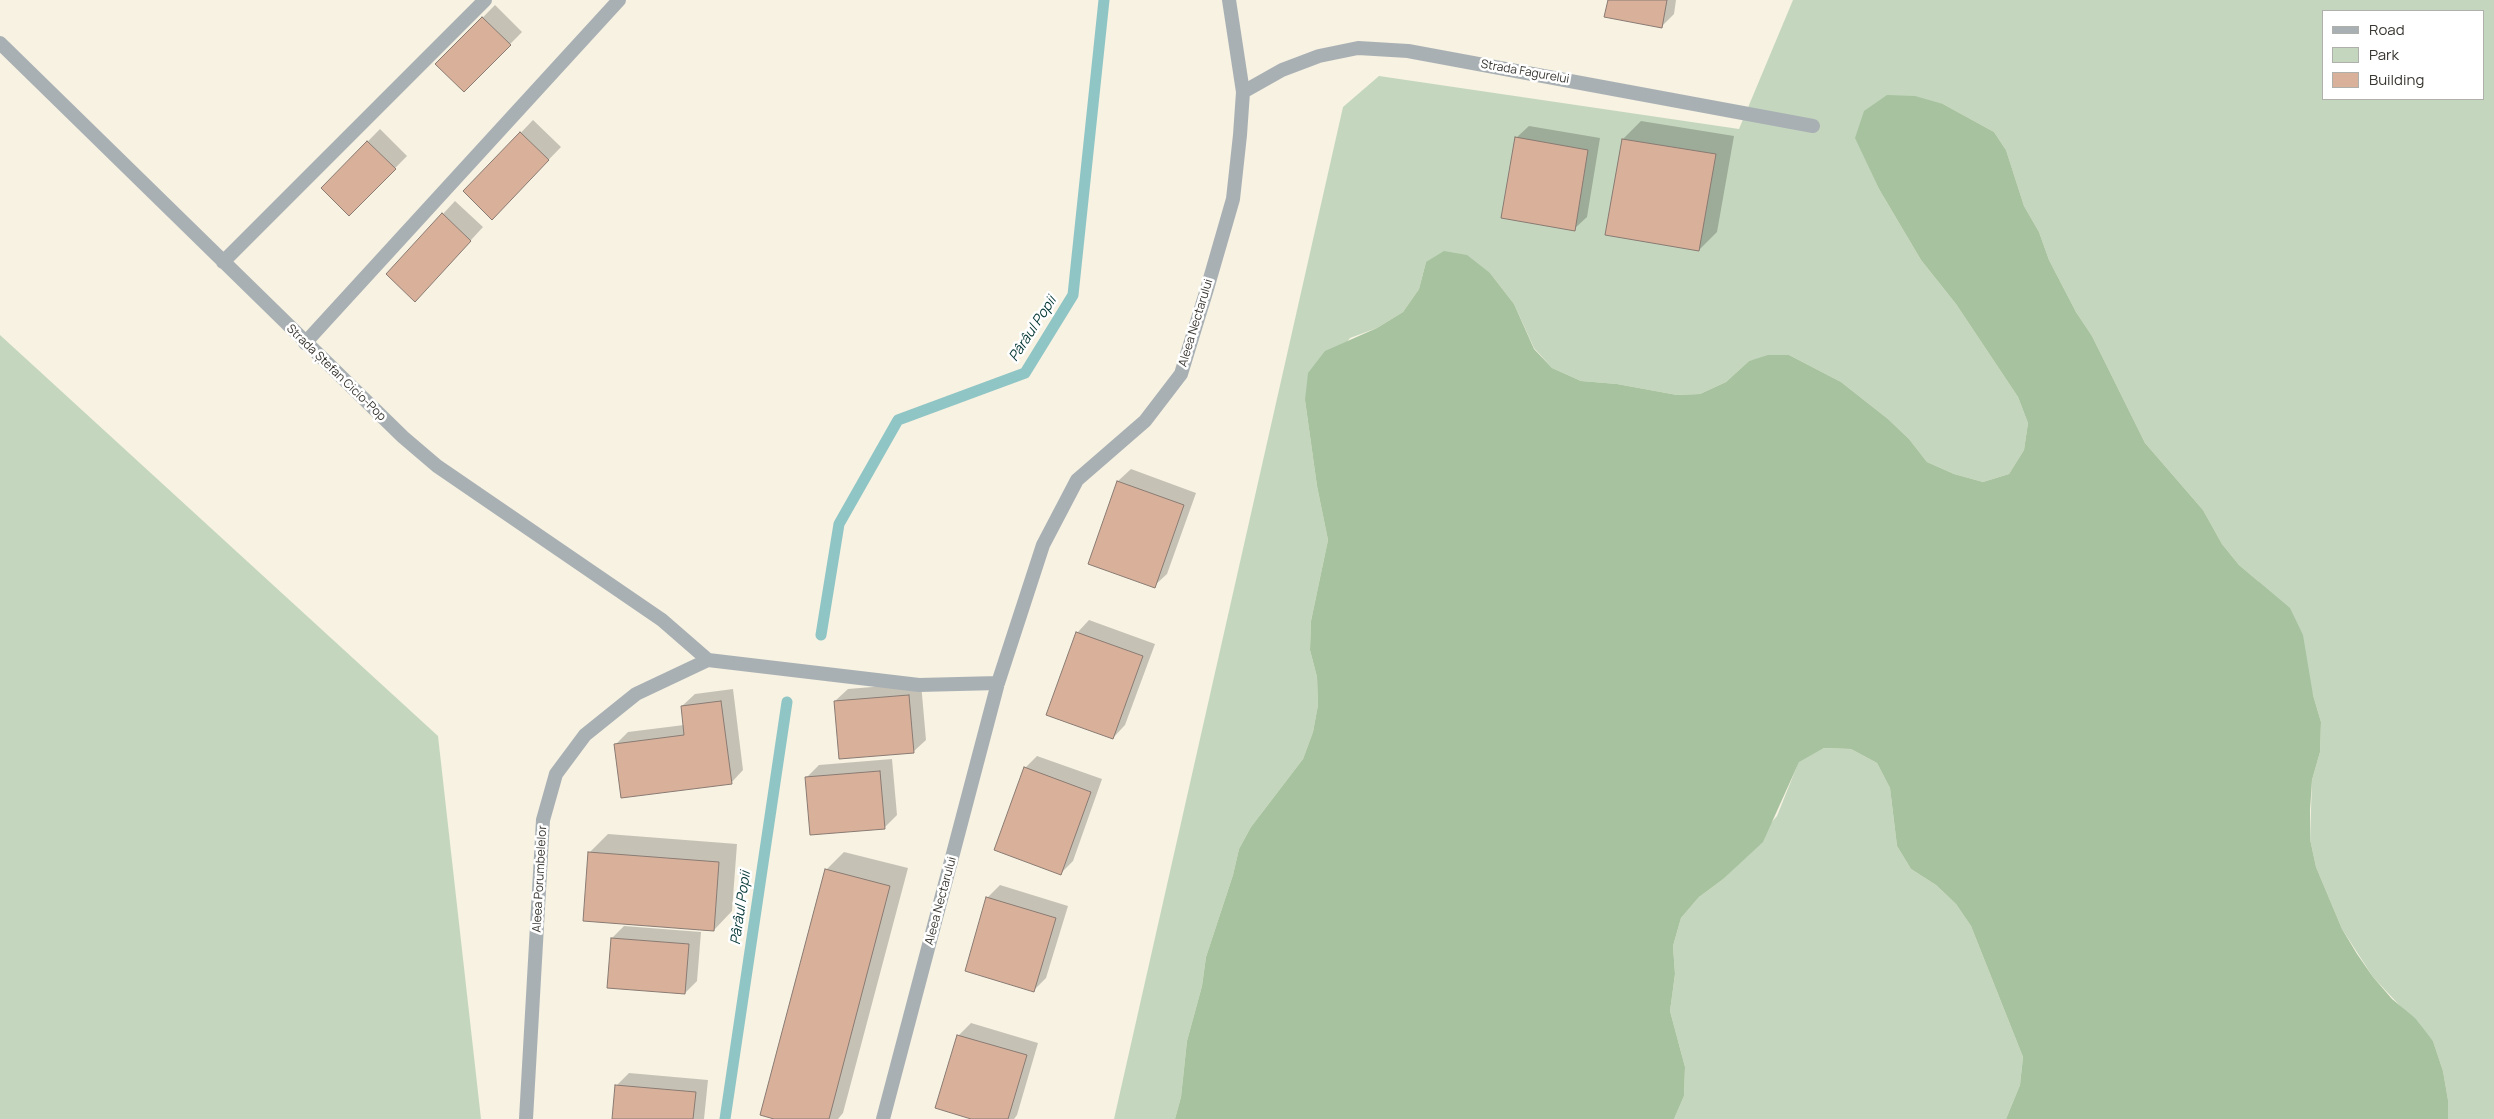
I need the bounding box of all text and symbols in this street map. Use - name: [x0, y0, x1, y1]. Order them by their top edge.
- legend: [2322, 10, 2484, 100]
- text: Road: [2369, 19, 2405, 40]
- text: Park: [2369, 44, 2399, 65]
- street label: Strada Fagurelui: [1480, 57, 1570, 87]
- text: Building: [2369, 69, 2424, 90]
- street label: Aleea Nectarului: [1176, 277, 1216, 369]
- water label: Pârâul Popii: [1006, 293, 1060, 365]
- street label: Strada Ștefan Cicio-Pop: [283, 322, 389, 424]
- street label: Aleea Porumbelelor: [530, 825, 550, 933]
- street label: Aleea Nectarului: [922, 855, 960, 947]
- water label: Pârâul Popii: [728, 870, 754, 946]

